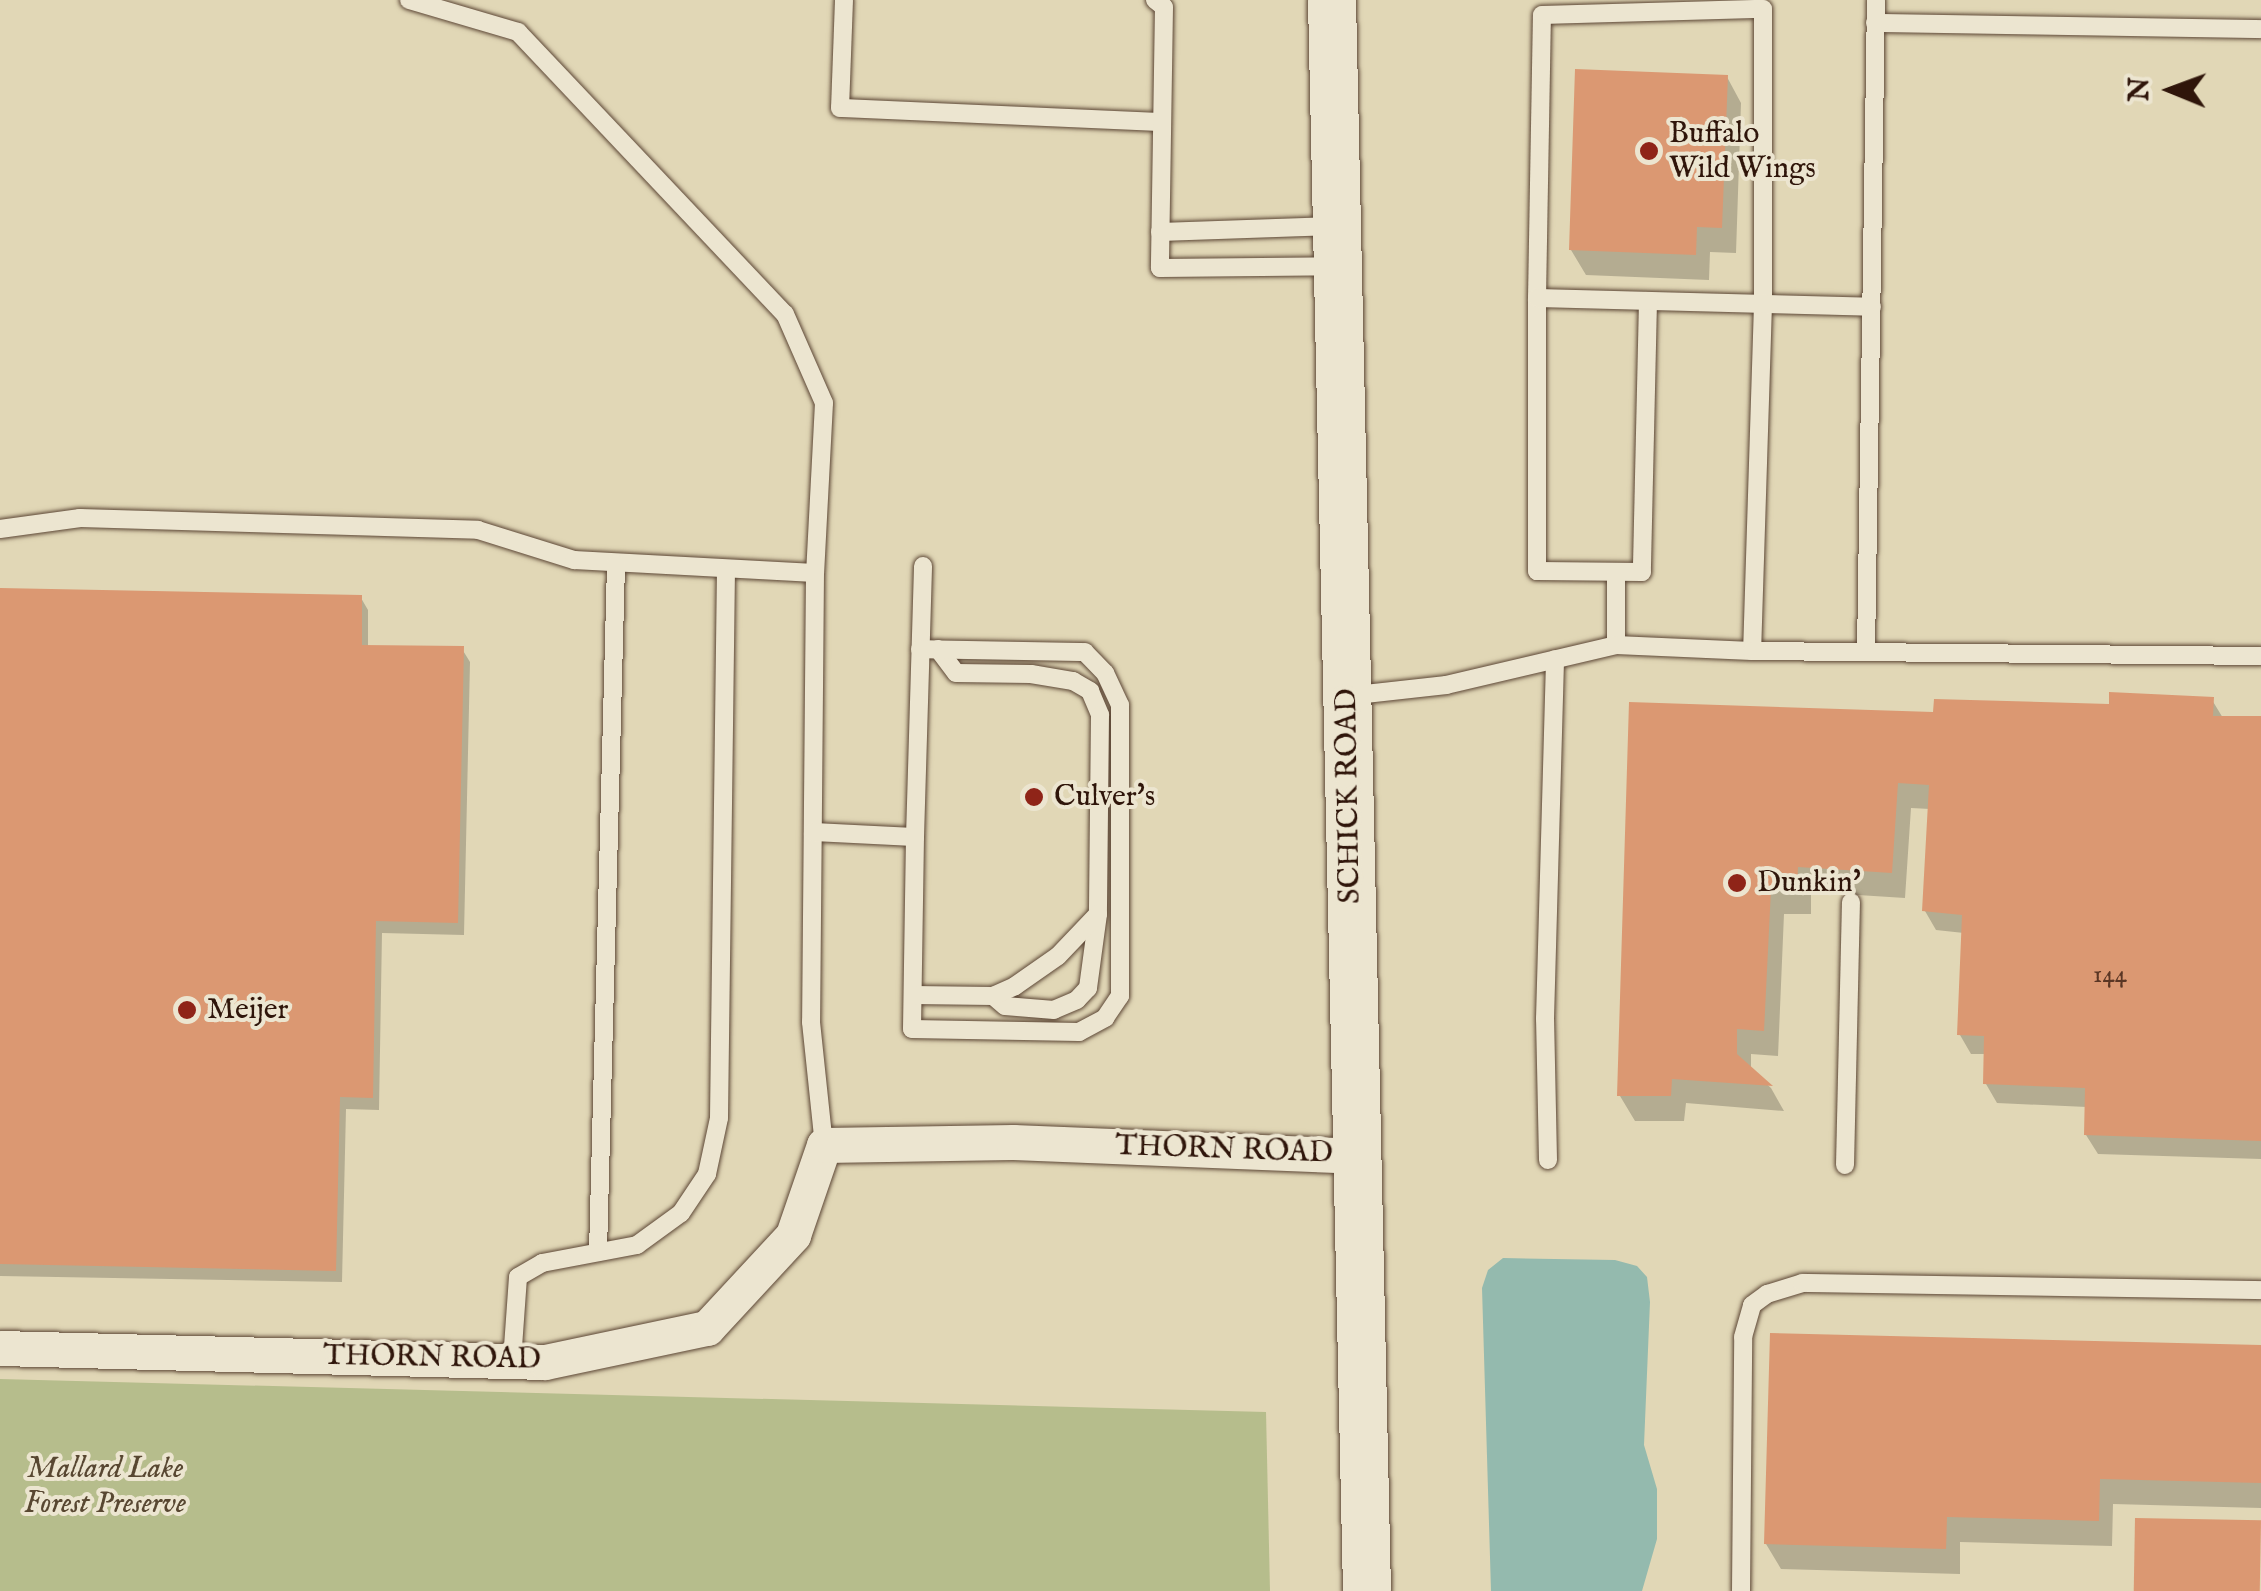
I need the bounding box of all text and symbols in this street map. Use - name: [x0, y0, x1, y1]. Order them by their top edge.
- north arrow: [2121, 40, 2221, 140]
- text: N: [2123, 77, 2158, 102]
- place label: Buffalo Wild Wings: [1669, 116, 1816, 186]
- marker: Buffalo Wild Wings: [1638, 140, 1660, 162]
- street label: SCHICK ROAD: [1329, 688, 1369, 904]
- place label: Culver's: [1054, 779, 1155, 815]
- marker: Culver's: [1023, 786, 1045, 808]
- place label: Dunkin': [1757, 865, 1861, 901]
- marker: Dunkin': [1726, 872, 1748, 894]
- house number: 144: [2093, 960, 2127, 990]
- place label: Meijer: [207, 992, 289, 1028]
- marker: Meijer: [176, 999, 198, 1021]
- street label: THORN ROAD: [1115, 1128, 1333, 1172]
- street label: THORN ROAD: [323, 1338, 541, 1378]
- park label: Mallard Lake Forest Preserve: [24, 1451, 186, 1522]

